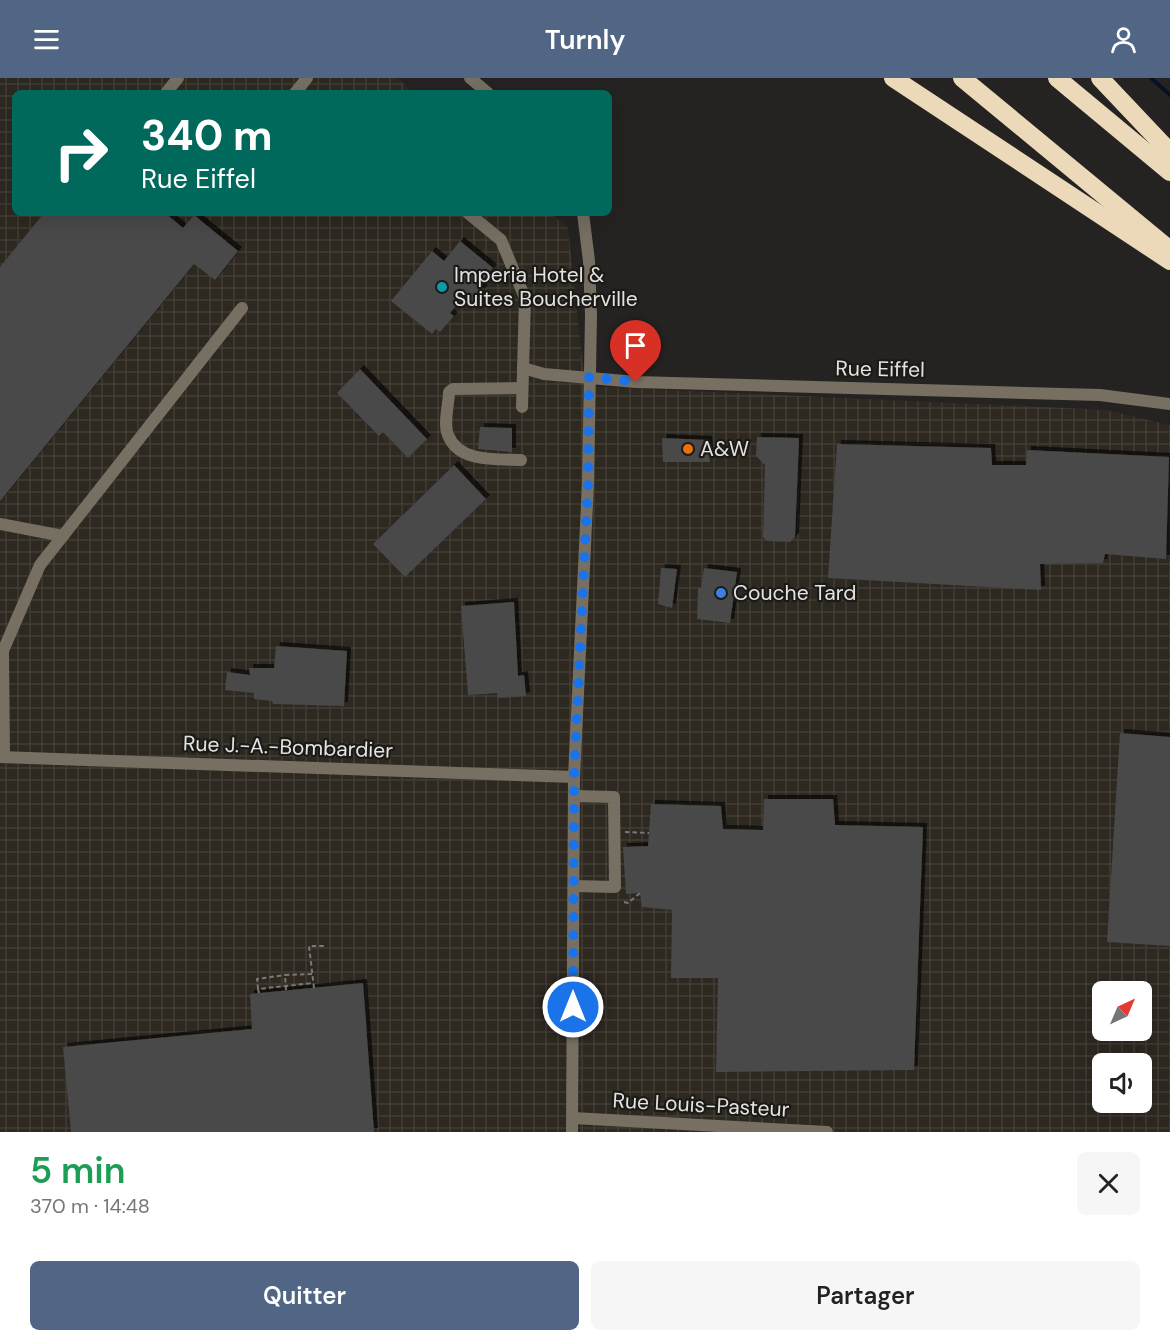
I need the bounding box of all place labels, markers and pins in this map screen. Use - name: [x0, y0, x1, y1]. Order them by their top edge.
- place label: Imperia Hotel & Suites Boucherville: [454, 261, 638, 313]
- marker: Imperia Hotel & Suites Boucherville: [435, 280, 449, 294]
- pin: [610, 320, 661, 382]
- place label: A&W: [700, 435, 749, 463]
- marker: A&W: [681, 442, 695, 456]
- place label: Couche Tard: [733, 579, 856, 607]
- marker: Couche Tard: [714, 586, 728, 600]

